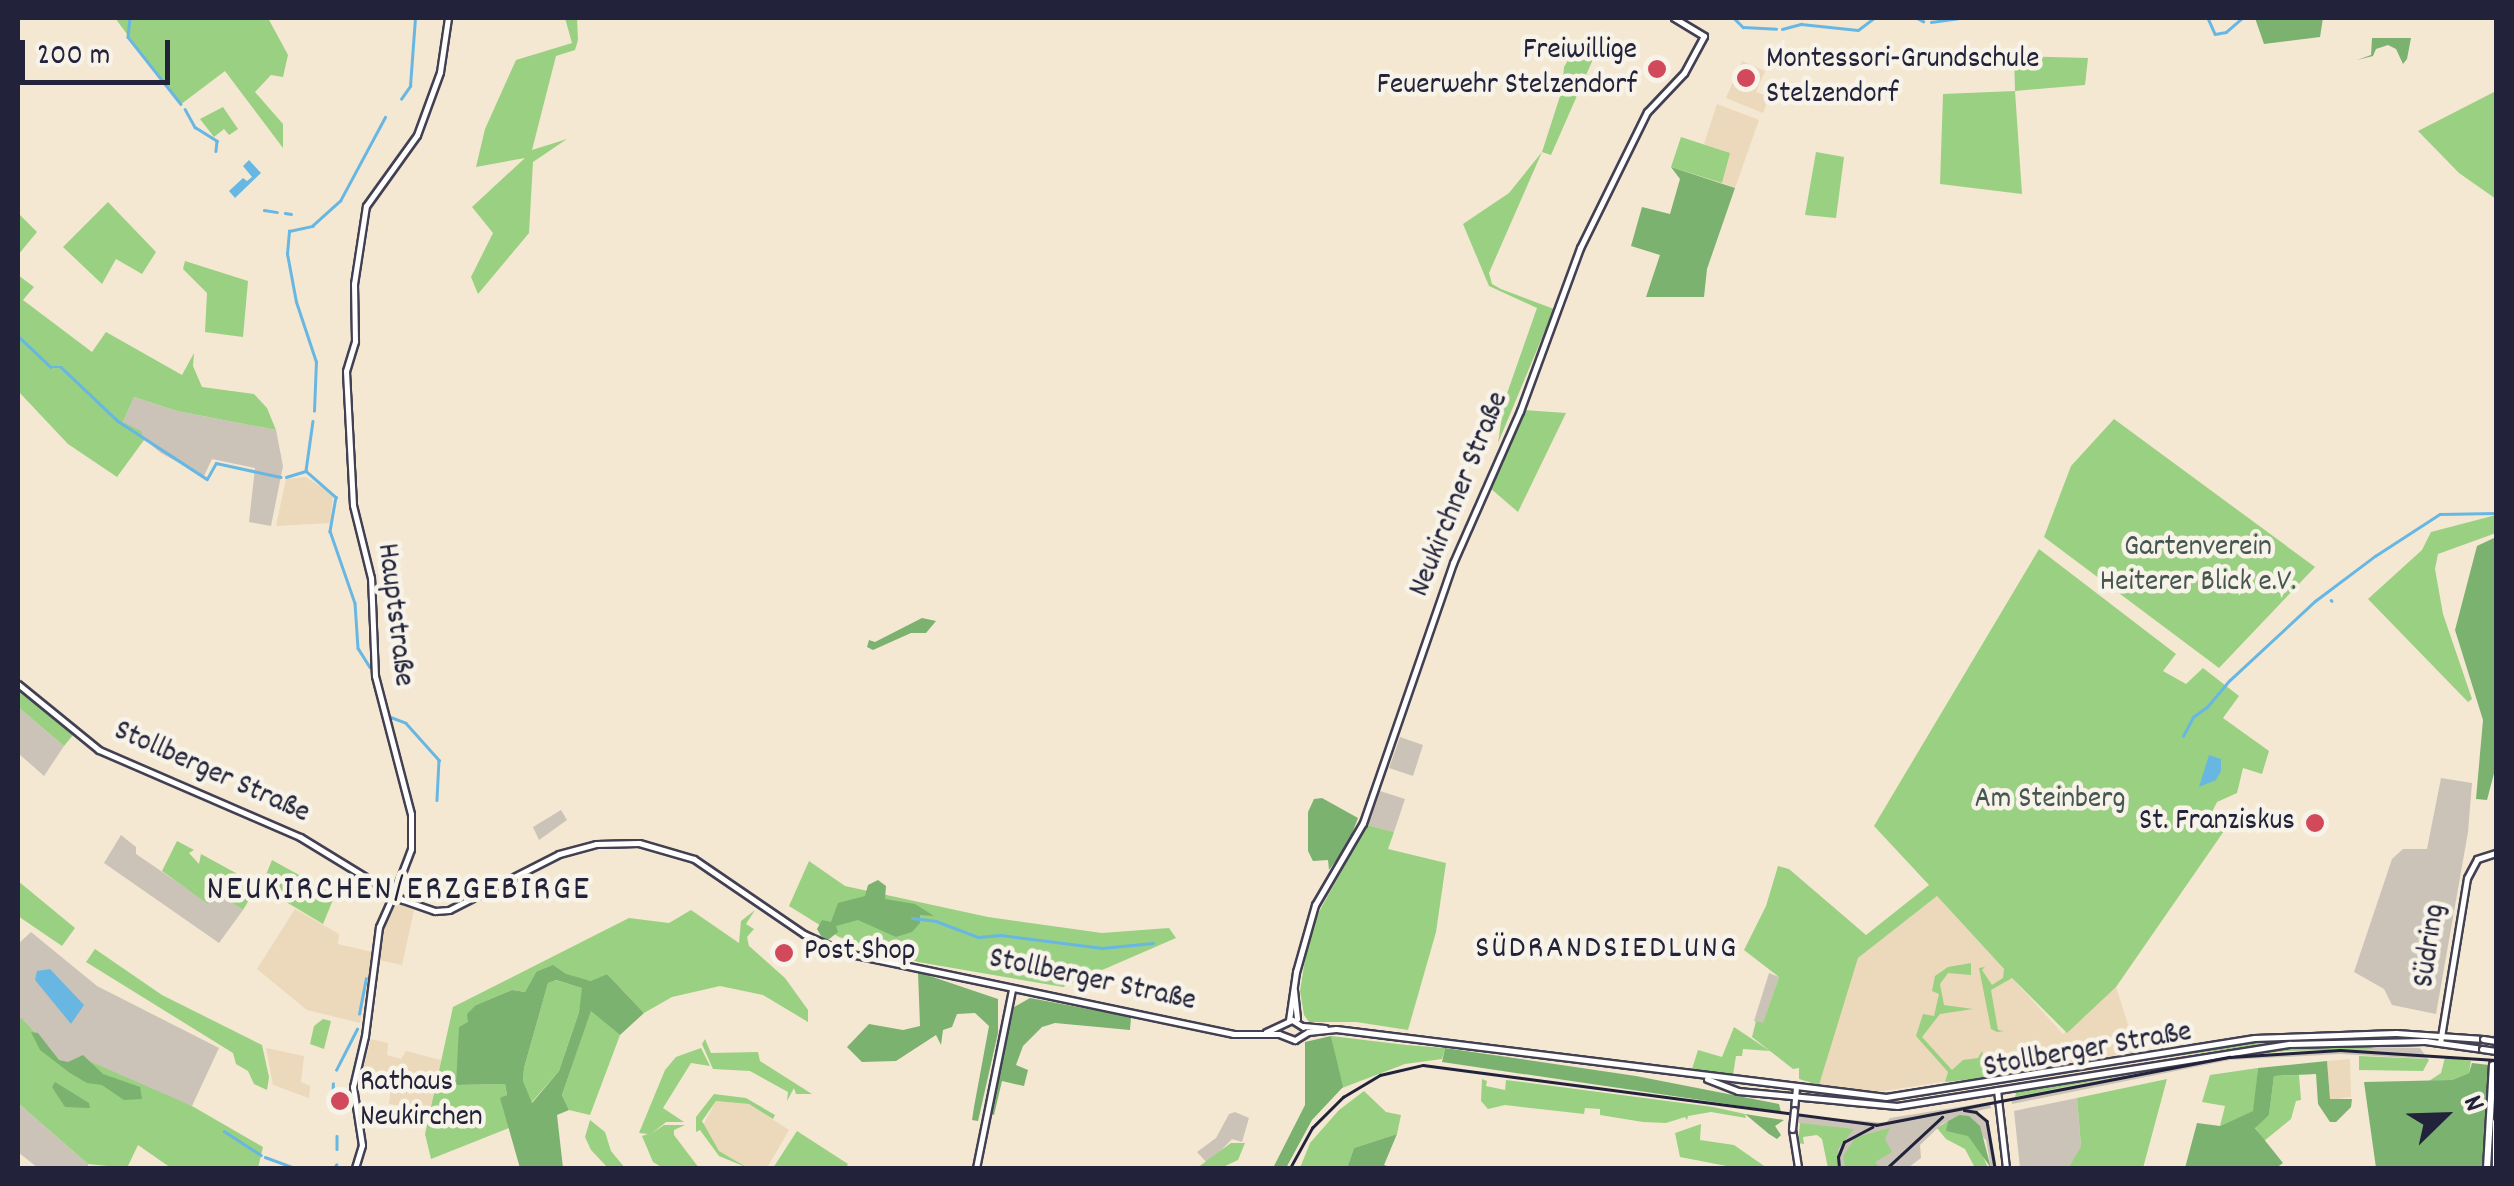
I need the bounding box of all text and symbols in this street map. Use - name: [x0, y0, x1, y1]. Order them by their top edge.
- scale bar: [25, 20, 175, 82]
- place label: Freiwillige Feuerwehr Stelzendorf: [1377, 34, 1637, 104]
- text: 200 m: [37, 36, 110, 79]
- place label: Montessori-Grundschule Stelzendorf: [1766, 43, 2039, 114]
- marker: Freiwillige Feuerwehr Stelzendorf: [1646, 58, 1668, 80]
- marker: Montessori-Grundschule Stelzendorf: [1735, 67, 1757, 89]
- street label: Neukirchner Straße: [1404, 387, 1518, 603]
- park label: Gartenverein Heiterer Blick e.V.: [2100, 531, 2296, 602]
- street label: Hauptstraße: [366, 542, 420, 688]
- street label: Stollberger Straße: [108, 715, 314, 833]
- park label: Am Steinberg: [1974, 783, 2126, 819]
- place label: St. Franziskus: [2139, 805, 2295, 841]
- marker: St. Franziskus: [2304, 812, 2326, 834]
- district label: NEUKIRCHEN/ERZGEBIRGE: [207, 870, 591, 912]
- street label: Südring: [2408, 902, 2456, 990]
- district label: SÜDRANDSIEDLUNG: [1475, 931, 1739, 969]
- place label: Post Shop: [804, 935, 916, 971]
- marker: Post Shop: [773, 942, 795, 964]
- street label: Stollberger Straße: [985, 943, 1199, 1021]
- street label: Stollberger Straße: [1981, 1016, 2195, 1088]
- place label: Rathaus Neukirchen: [360, 1066, 483, 1136]
- north arrow: [2394, 1066, 2494, 1166]
- marker: Rathaus Neukirchen: [329, 1090, 351, 1112]
- text: N: [2451, 1090, 2493, 1118]

